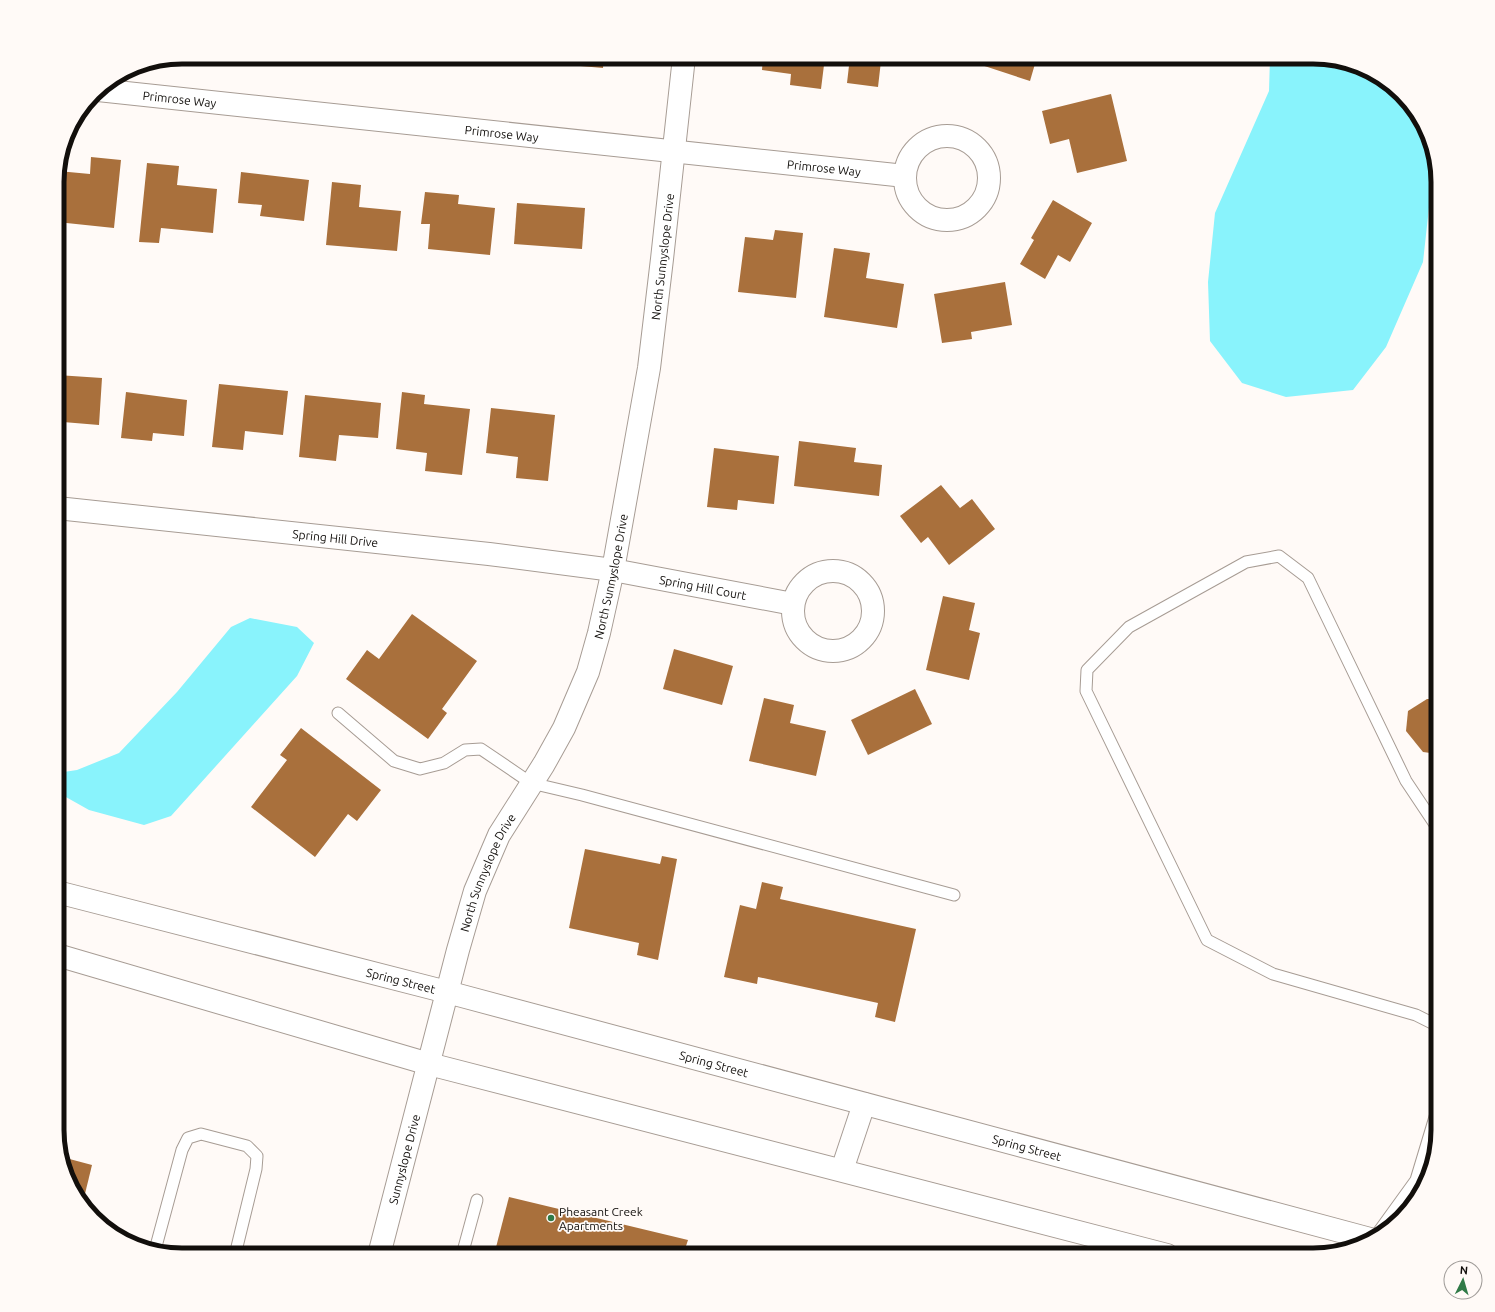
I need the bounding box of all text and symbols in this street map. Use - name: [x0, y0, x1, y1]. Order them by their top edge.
- street label: Primrose Way: [142, 88, 217, 109]
- street label: Primrose Way: [464, 123, 539, 143]
- street label: Primrose Way: [786, 157, 862, 178]
- street label: North Sunnyslope Drive: [648, 193, 676, 321]
- street label: North Sunnyslope Drive: [591, 513, 629, 640]
- street label: Spring Hill Drive: [292, 527, 379, 549]
- street label: Spring Hill Court: [658, 572, 748, 602]
- street label: North Sunnyslope Drive: [457, 811, 517, 933]
- street label: Spring Street: [365, 965, 437, 995]
- street label: Spring Street: [678, 1048, 750, 1079]
- street label: Sunnyslope Drive: [386, 1113, 422, 1206]
- street label: Spring Street: [991, 1132, 1063, 1163]
- place label: Pheasant Creek Apartments: [559, 1205, 643, 1232]
- marker: Pheasant Creek Apartments: [546, 1213, 556, 1223]
- north arrow: [1443, 1260, 1483, 1300]
- text: N: [1459, 1264, 1468, 1276]

